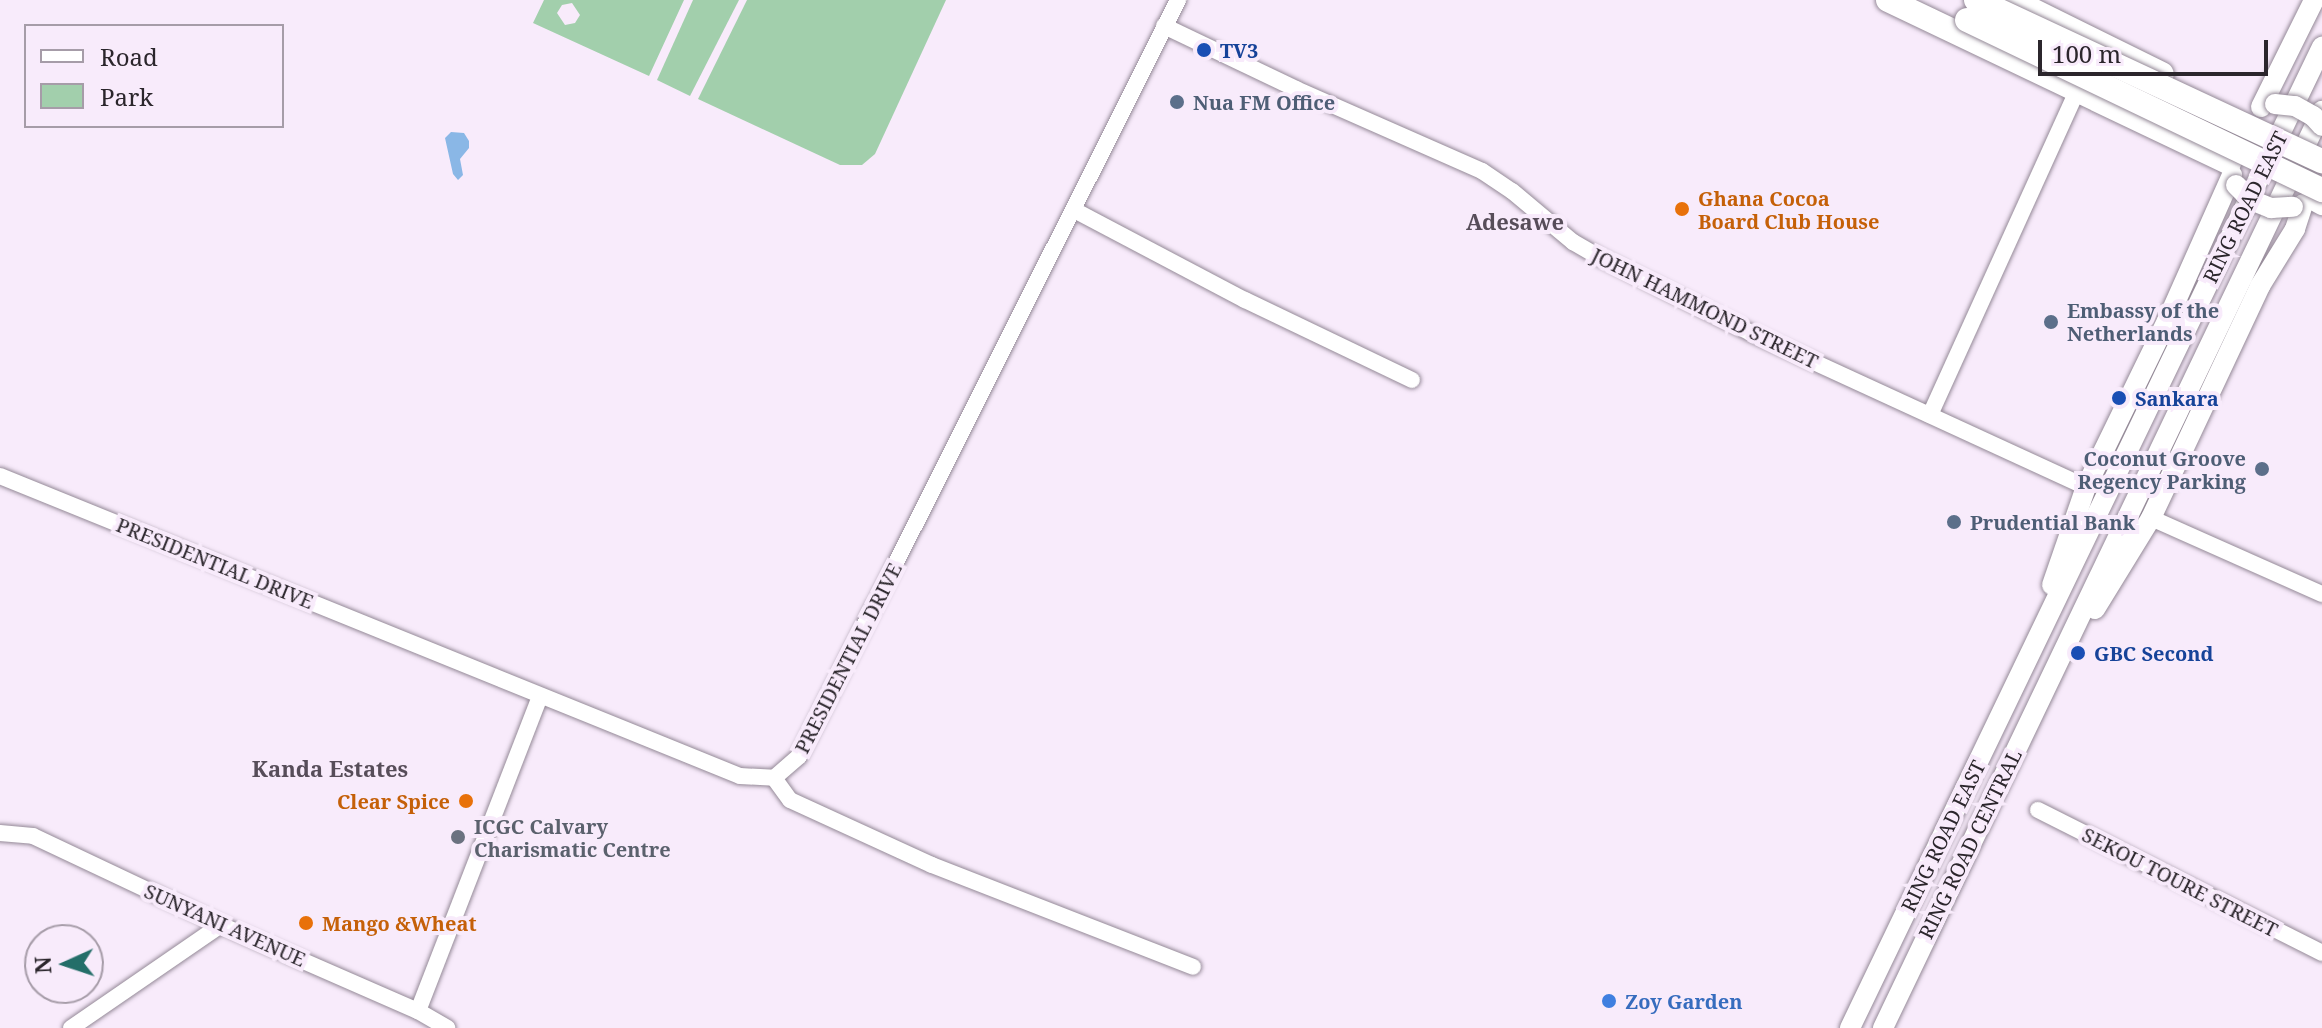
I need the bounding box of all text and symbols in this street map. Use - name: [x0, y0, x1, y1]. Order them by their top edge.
- legend: [24, 24, 284, 128]
- scale bar: [2042, 24, 2272, 74]
- text: 100 m: [2052, 37, 2121, 70]
- place label: TV3: [1220, 38, 1258, 62]
- text: Road: [100, 40, 158, 73]
- marker: TV3: [1195, 41, 1213, 59]
- text: Park: [100, 80, 153, 113]
- place label: Nua FM Office: [1193, 90, 1335, 114]
- marker: Nua FM Office: [1168, 93, 1186, 111]
- street label: RING ROAD EAST: [2198, 127, 2292, 287]
- place label: Ghana Cocoa Board Club House: [1698, 186, 1879, 233]
- marker: Ghana Cocoa Board Club House: [1673, 200, 1691, 218]
- district label: Adesawe: [1466, 209, 1564, 235]
- street label: JOHN HAMMOND STREET: [1588, 243, 1822, 373]
- place label: Embassy of the Netherlands: [2067, 298, 2219, 345]
- marker: Embassy of the Netherlands: [2042, 313, 2060, 331]
- place label: Sankara: [2135, 386, 2219, 410]
- marker: Sankara: [2110, 389, 2128, 407]
- place label: Coconut Groove Regency Parking: [2077, 446, 2246, 493]
- marker: Coconut Groove Regency Parking: [2253, 460, 2271, 478]
- place label: Prudential Bank: [1970, 510, 2135, 534]
- street label: PRESIDENTIAL DRIVE: [113, 512, 317, 614]
- marker: Prudential Bank: [1945, 513, 1963, 531]
- street label: PRESIDENTIAL DRIVE: [790, 559, 906, 757]
- place label: GBC Second: [2094, 641, 2214, 665]
- marker: GBC Second: [2069, 644, 2087, 662]
- street label: RING ROAD CENTRAL: [1914, 745, 2026, 943]
- district label: Kanda Estates: [252, 756, 408, 782]
- street label: RING ROAD EAST: [1896, 756, 1990, 916]
- place label: Clear Spice: [337, 789, 450, 813]
- marker: Clear Spice: [457, 792, 475, 810]
- place label: ICGC Calvary Charismatic Centre: [474, 814, 671, 861]
- street label: SEKOU TOURE STREET: [2078, 822, 2282, 942]
- marker: ICGC Calvary Charismatic Centre: [449, 828, 467, 846]
- street label: SUNYANI AVENUE: [141, 879, 309, 971]
- place label: Mango &Wheat: [322, 911, 476, 935]
- marker: Mango &Wheat: [297, 914, 315, 932]
- north arrow: [24, 924, 104, 1004]
- text: N: [27, 956, 57, 975]
- place label: Zoy Garden: [1625, 989, 1743, 1013]
- marker: Zoy Garden: [1600, 992, 1618, 1010]

